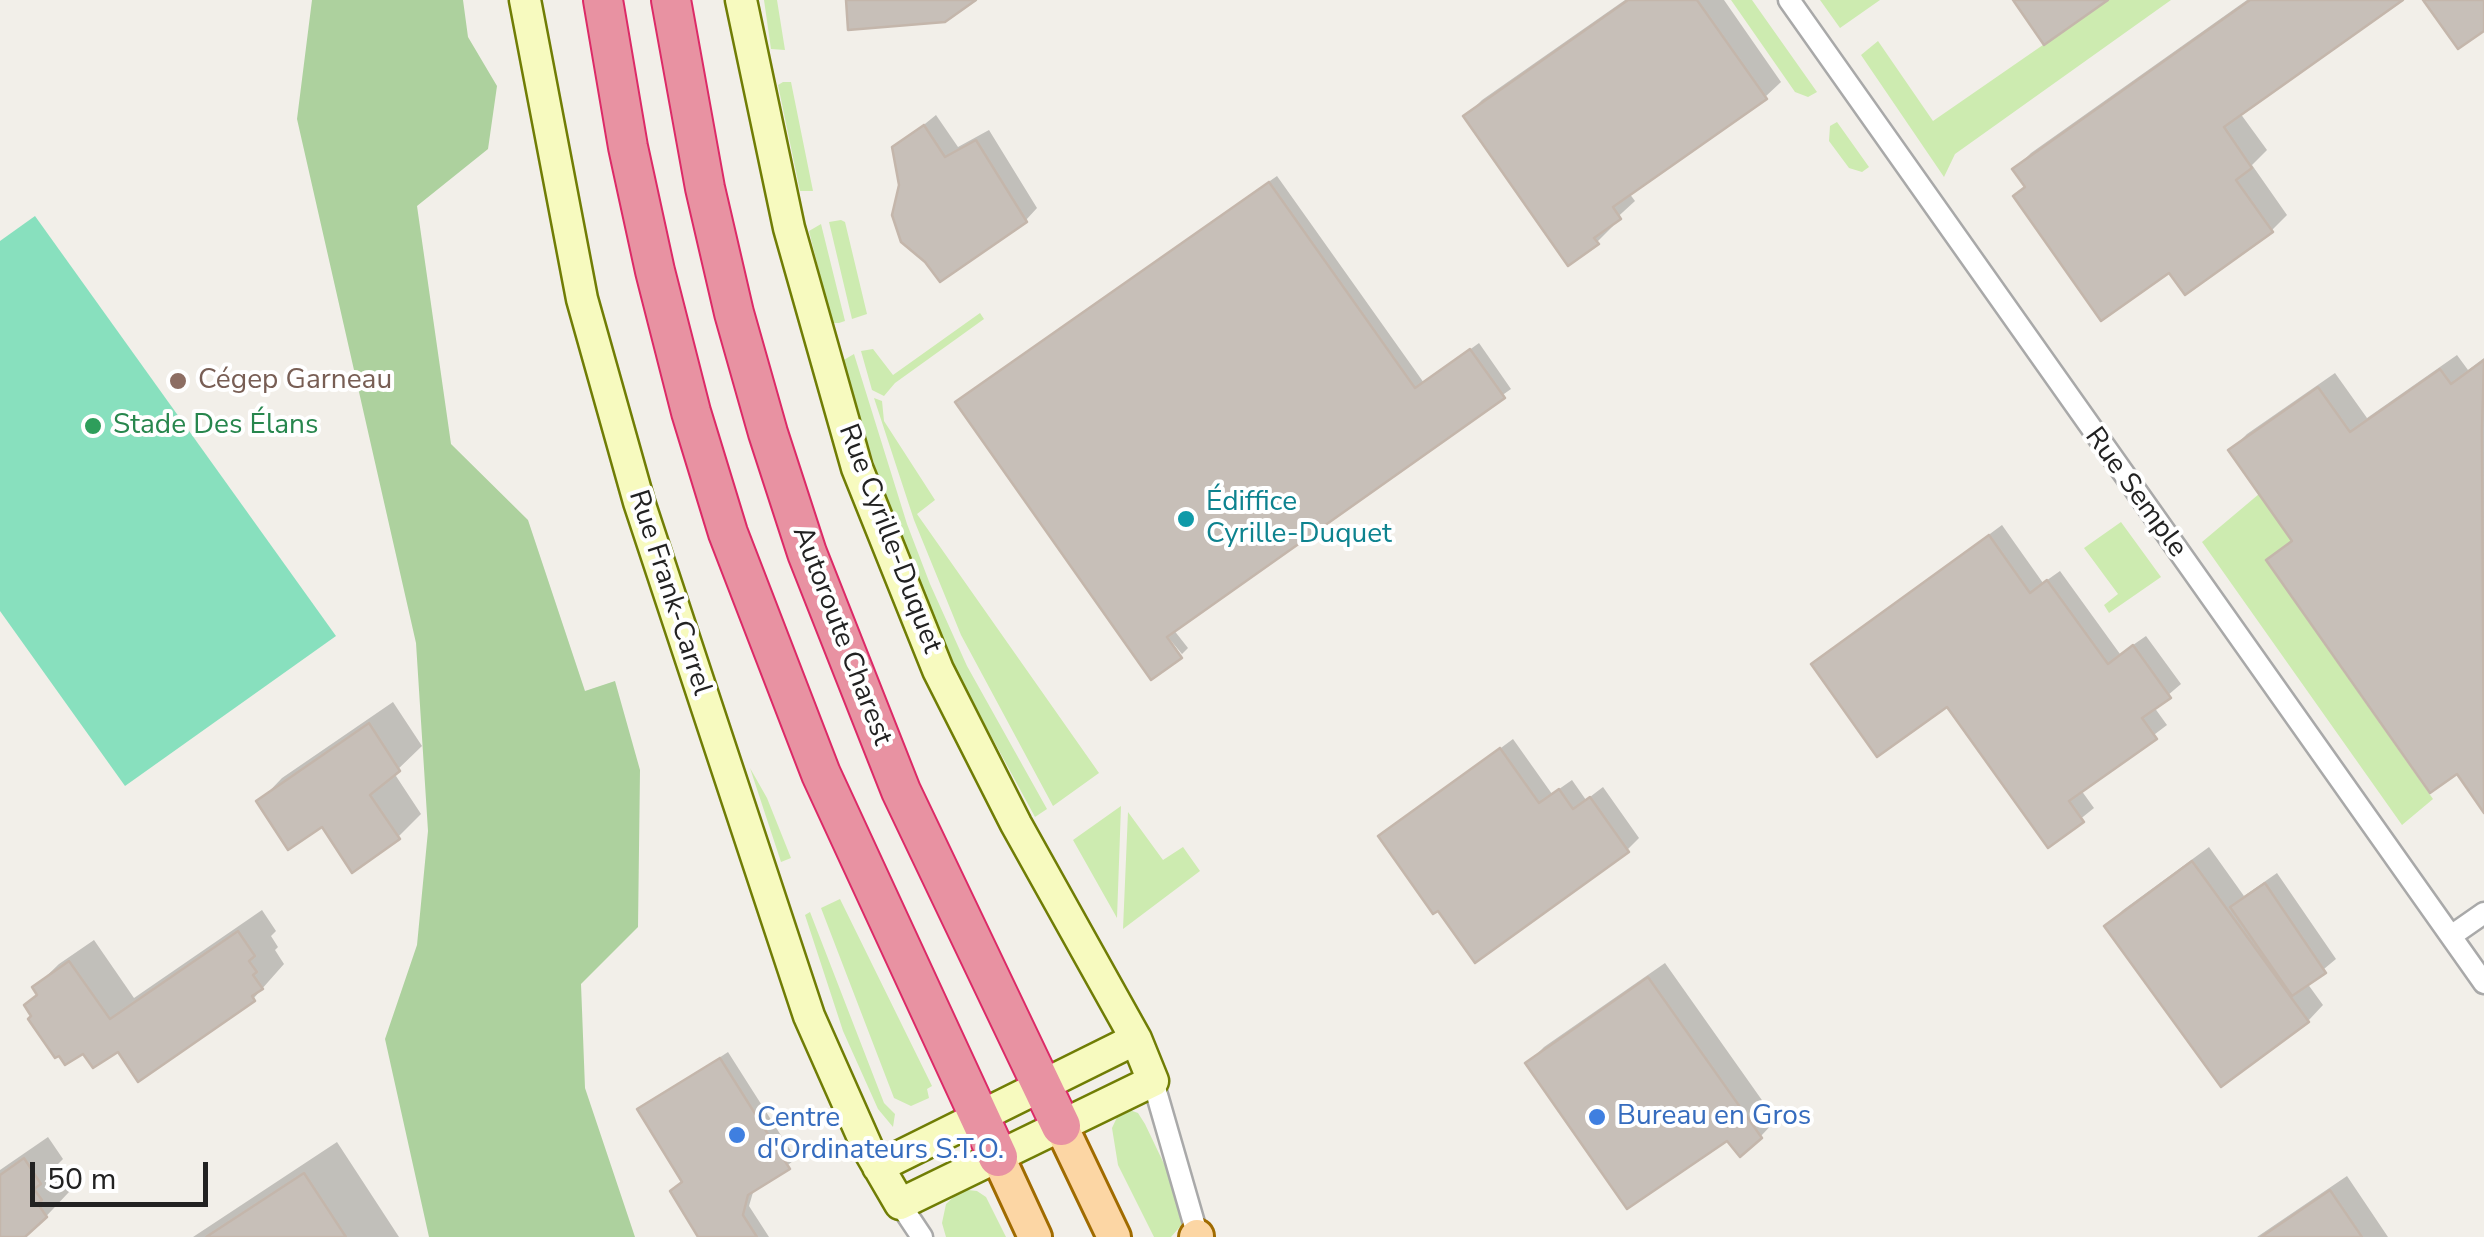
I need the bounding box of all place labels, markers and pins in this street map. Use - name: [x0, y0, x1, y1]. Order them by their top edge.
- place label: Cégep Garneau: [198, 364, 392, 398]
- marker: Cégep Garneau: [167, 370, 189, 392]
- place label: Stade Des Élans: [113, 409, 318, 443]
- marker: Stade Des Élans: [82, 415, 104, 437]
- place label: Édiffice Cyrille-Duquet: [1206, 486, 1392, 552]
- marker: Édiffice Cyrille-Duquet: [1175, 508, 1197, 530]
- place label: Bureau en Gros: [1617, 1100, 1811, 1134]
- place label: Centre d'Ordinateurs S.T.O.: [757, 1102, 1004, 1168]
- marker: Bureau en Gros: [1586, 1106, 1608, 1128]
- marker: Centre d'Ordinateurs S.T.O.: [726, 1124, 748, 1146]

